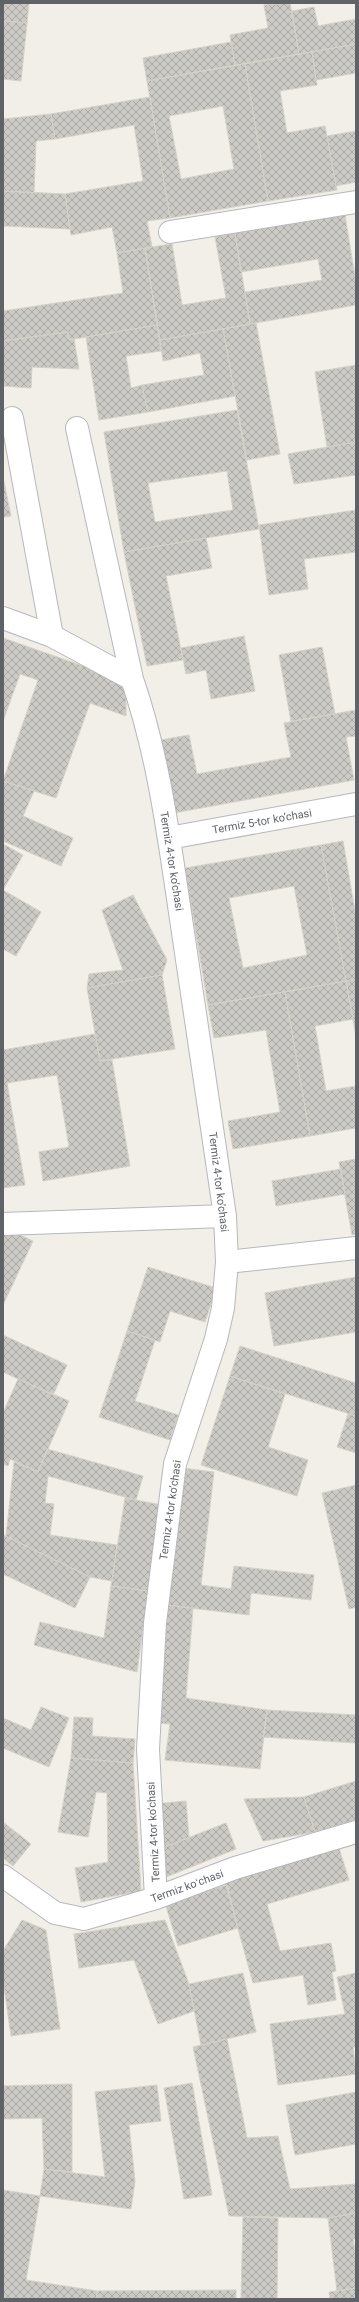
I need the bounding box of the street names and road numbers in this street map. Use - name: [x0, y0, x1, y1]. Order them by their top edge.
- street label: Termiz 5-tor koʼchasi: [211, 806, 313, 837]
- street label: Termiz 4-tor koʼchasi: [157, 810, 186, 912]
- street label: Termiz 4-tor koʼchasi: [206, 1131, 231, 1233]
- street label: Termiz 4-tor koʼchasi: [157, 1459, 184, 1561]
- street label: Termiz 4-tor koʼchasi: [144, 1781, 163, 1883]
- street label: Termiz koʻchasi: [149, 1867, 225, 1906]

